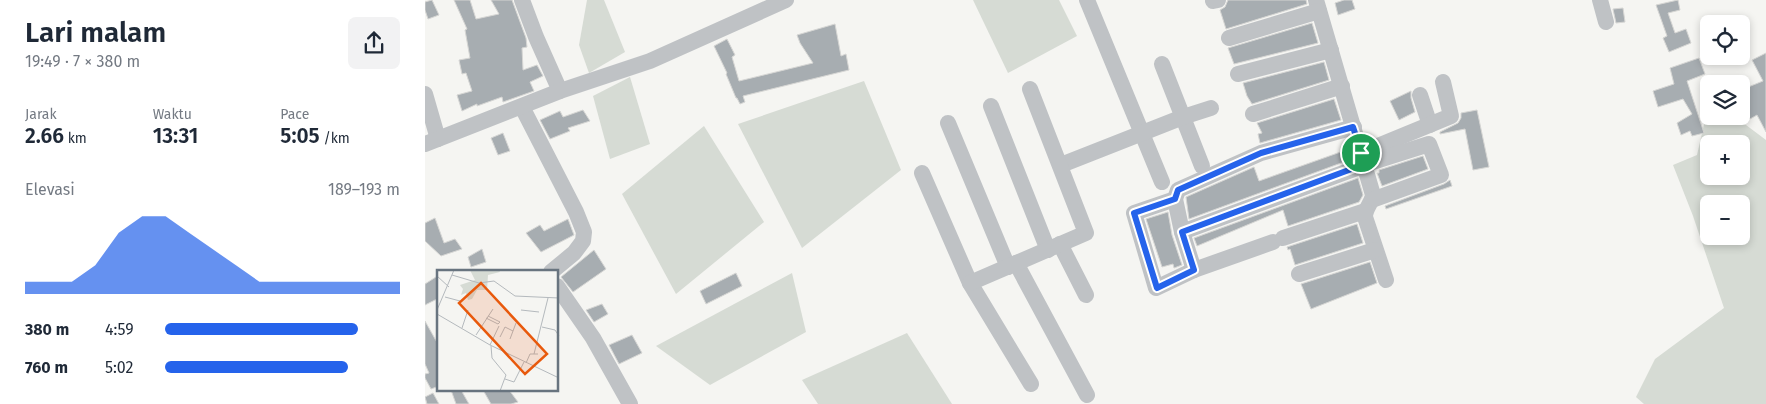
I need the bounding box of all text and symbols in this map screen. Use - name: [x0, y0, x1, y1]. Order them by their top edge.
- map controls: [1700, 15, 1750, 245]
- button: locate: [1700, 15, 1750, 65]
- text: Lari malam: [25, 16, 166, 49]
- button: share: [348, 17, 400, 69]
- text: 19:49 · 7 × 380 m: [25, 52, 140, 71]
- button: layers: [1700, 75, 1750, 125]
- text: Jarak: [25, 106, 57, 123]
- text: Waktu: [153, 106, 192, 123]
- text: Pace: [280, 106, 309, 123]
- text: 2.66: [25, 123, 64, 149]
- text: 13:31: [153, 123, 198, 149]
- text: 5:05: [280, 123, 320, 149]
- text: km: [64, 130, 87, 147]
- text: /km: [320, 130, 350, 147]
- pin: [1340, 132, 1382, 174]
- button: +: [1700, 135, 1750, 185]
- icon: arrive: [1347, 139, 1375, 167]
- text: Elevasi: [25, 180, 75, 199]
- text: 189–193 m: [328, 180, 400, 199]
- button: −: [1700, 195, 1750, 245]
- inset map: [437, 270, 559, 392]
- text: 380 m: [25, 320, 69, 339]
- text: 4:59: [105, 320, 134, 339]
- text: 760 m: [25, 358, 68, 377]
- text: 5:02: [105, 358, 134, 377]

